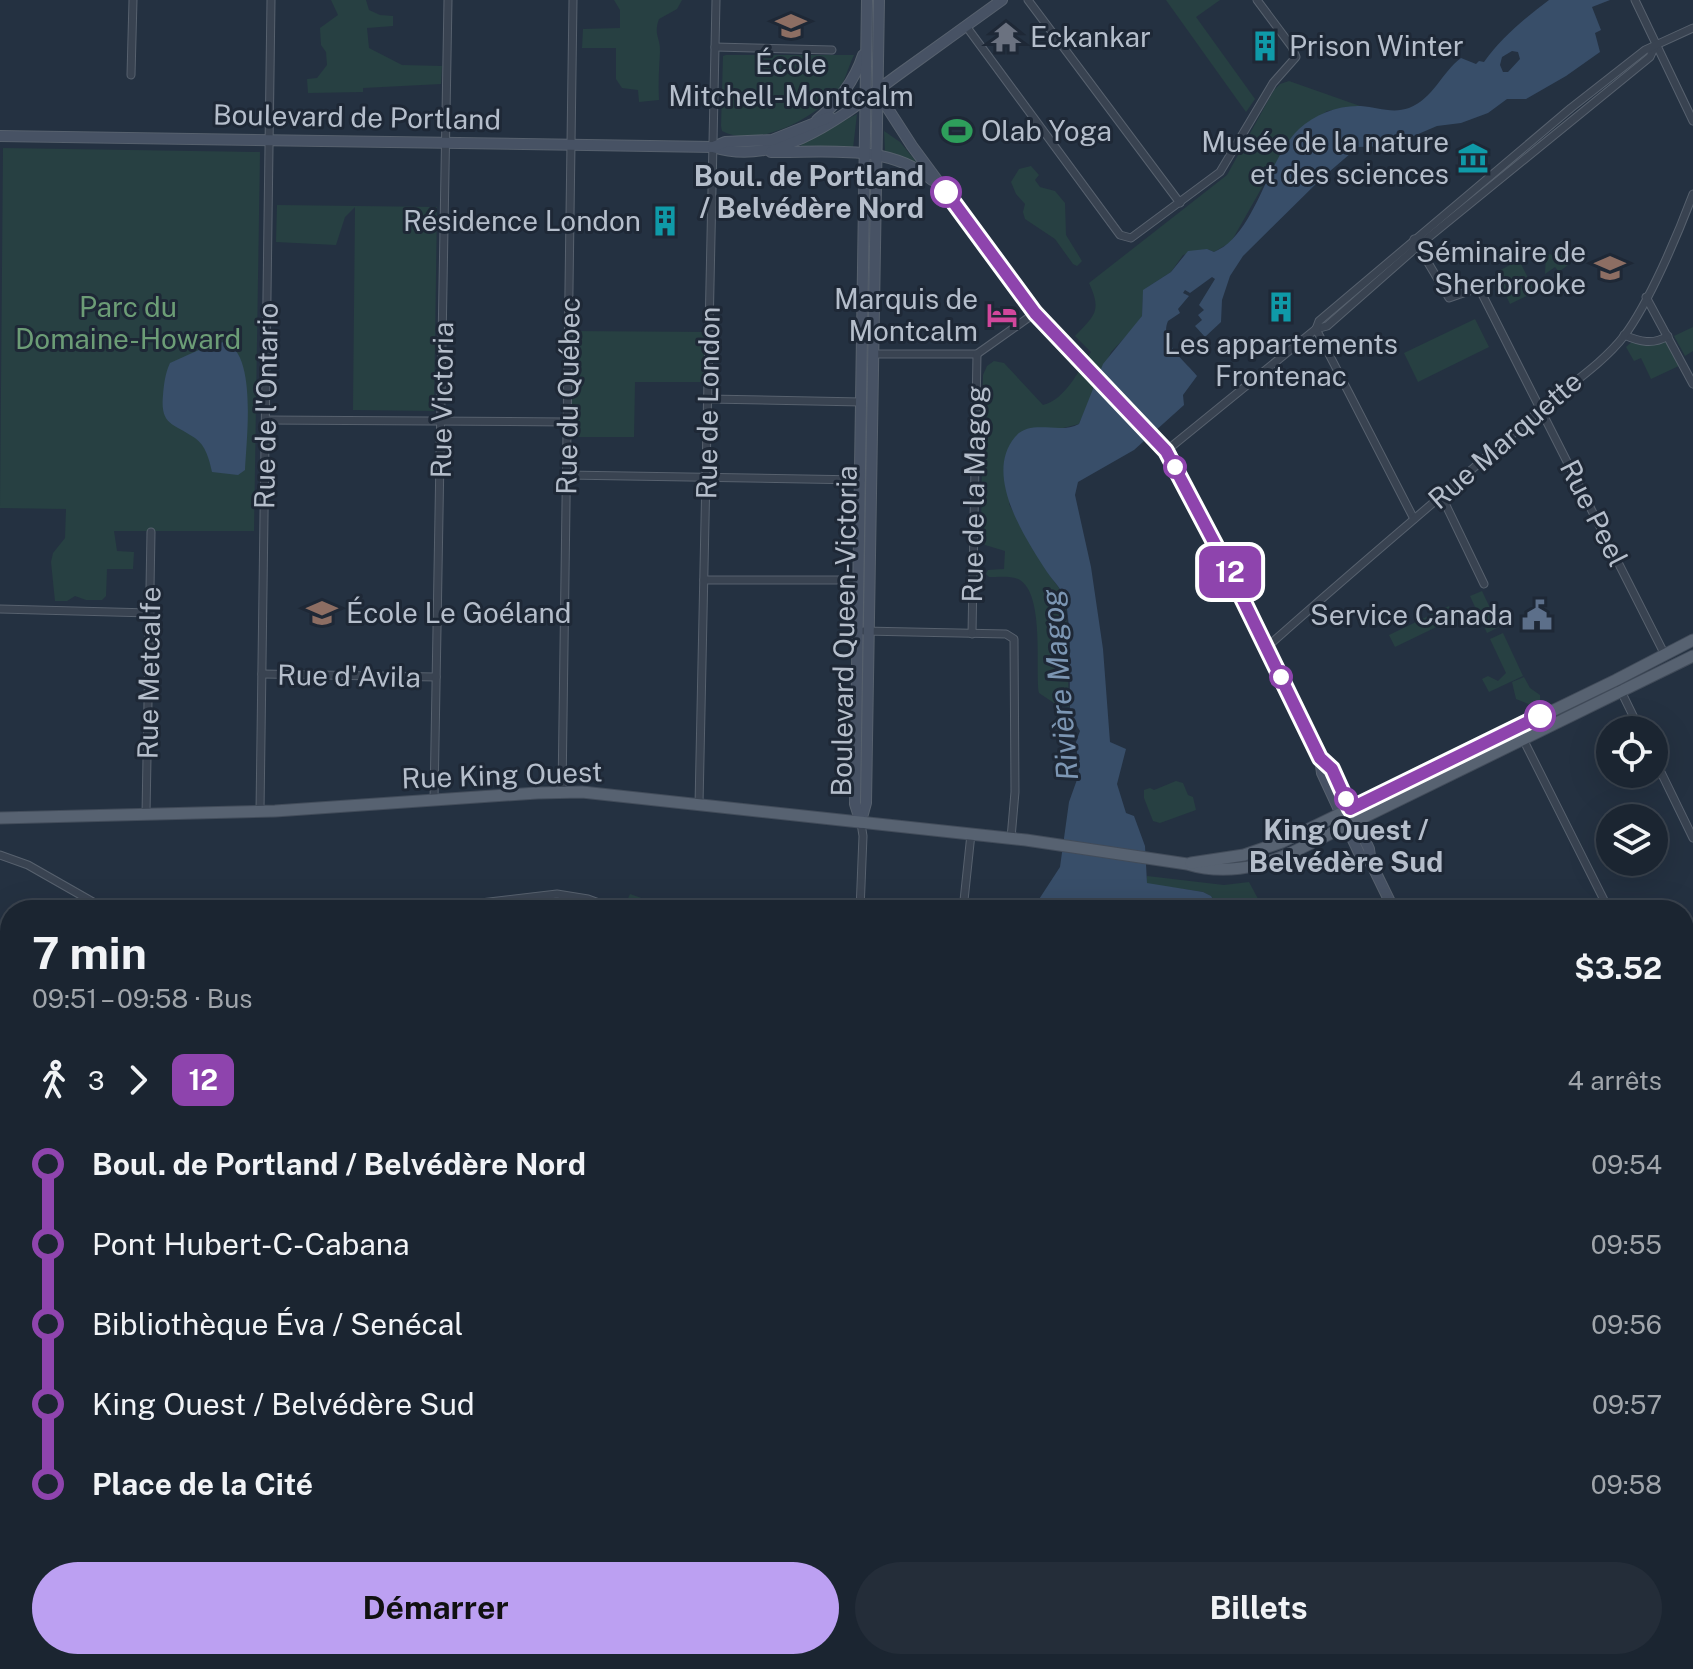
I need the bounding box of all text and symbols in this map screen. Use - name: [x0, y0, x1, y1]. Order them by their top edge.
- school or university icon: École Mitchell-Montcalm: [774, 9, 808, 43]
- temple icon: Eckankar: [989, 20, 1023, 54]
- place label: Eckankar: [1030, 20, 1151, 53]
- building icon: Prison Winter: [1248, 29, 1282, 63]
- place label: Prison Winter: [1289, 29, 1464, 62]
- place label: École Mitchell-Montcalm: [668, 47, 914, 112]
- street label: Boulevard de Portland: [213, 97, 501, 136]
- sports icon: Olab Yoga: [940, 114, 974, 148]
- place label: Olab Yoga: [981, 114, 1112, 147]
- place label: Musée de la nature et des sciences: [1201, 125, 1449, 190]
- museum icon: Musée de la nature et des sciences: [1456, 141, 1490, 175]
- place label: Boul. de Portland / Belvédère Nord: [694, 159, 924, 224]
- marker: Boul. de Portland / Belvédère Nord: [931, 177, 961, 207]
- place label: Résidence London: [403, 204, 641, 237]
- building icon: Résidence London: [648, 204, 682, 238]
- place label: Séminaire de Sherbrooke: [1416, 235, 1586, 300]
- school or university icon: Séminaire de Sherbrooke: [1593, 251, 1627, 285]
- place label: Marquis de Montcalm: [834, 282, 978, 347]
- park label: Parc du Domaine-Howard: [15, 290, 241, 355]
- building icon: Les appartements Frontenac: [1264, 290, 1298, 324]
- street label: Rue du Québec: [549, 297, 586, 495]
- hotel icon: Marquis de Montcalm: [985, 298, 1019, 332]
- street label: Rue de l'Ontario: [247, 303, 284, 509]
- street label: Rue de London: [689, 306, 726, 500]
- street label: Rue Victoria: [424, 321, 459, 479]
- place label: Les appartements Frontenac: [1164, 327, 1398, 392]
- street label: Rue Marquette: [1421, 364, 1588, 515]
- street label: Rue de la Magog: [955, 385, 992, 603]
- street label: Rue Peel: [1554, 454, 1635, 572]
- unlabelled marker: [1164, 456, 1186, 478]
- street label: Boulevard Queen-Victoria: [824, 465, 863, 797]
- line badge: 12: [1194, 546, 1266, 598]
- text: 12: [1215, 555, 1245, 588]
- street label: Rue Metcalfe: [130, 586, 167, 760]
- water label: Rivière Magog: [1033, 588, 1085, 782]
- school or university icon: École Le Goéland: [305, 596, 339, 630]
- place label: École Le Goéland: [346, 596, 571, 629]
- place label: Service Canada: [1310, 598, 1513, 631]
- public building icon: Service Canada: [1520, 598, 1554, 632]
- street label: Rue d'Avila: [277, 658, 421, 693]
- unlabelled marker: [1270, 666, 1292, 688]
- unlabelled marker: [1525, 701, 1555, 731]
- map controls: [1596, 716, 1668, 876]
- button: locate: [1596, 716, 1668, 788]
- street label: Rue King Ouest: [401, 754, 603, 795]
- marker: King Ouest / Belvédère Sud: [1335, 788, 1357, 810]
- button: layers: [1596, 804, 1668, 876]
- place label: King Ouest / Belvédère Sud: [1249, 813, 1443, 878]
- text: 7 min: [32, 927, 147, 979]
- text: $3.52: [1574, 950, 1662, 986]
- text: 09:51 – 09:58 · Bus: [32, 983, 252, 1014]
- icon: walk: [32, 1058, 76, 1102]
- icon: forward: [116, 1058, 160, 1102]
- text: 12: [188, 1063, 218, 1096]
- text: 3: [88, 1065, 104, 1096]
- text: 4 arrêts: [1567, 1065, 1662, 1096]
- text: Boul. de Portland / Belvédère Nord: [92, 1146, 586, 1182]
- text: 09:54: [1591, 1149, 1662, 1180]
- text: Pont Hubert-C-Cabana: [92, 1226, 410, 1262]
- text: 09:55: [1591, 1229, 1662, 1260]
- text: Bibliothèque Éva / Senécal: [92, 1306, 463, 1342]
- text: 09:56: [1591, 1309, 1662, 1340]
- text: King Ouest / Belvédère Sud: [92, 1386, 475, 1422]
- text: 09:57: [1592, 1389, 1662, 1420]
- text: Place de la Cité: [92, 1466, 313, 1502]
- text: 09:58: [1591, 1469, 1662, 1500]
- button: Démarrer: [32, 1562, 839, 1654]
- button: Billets: [855, 1562, 1662, 1654]

